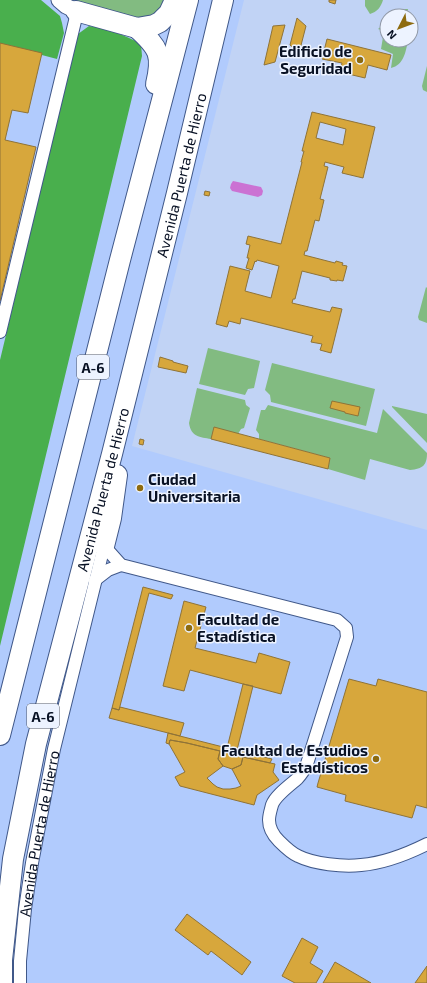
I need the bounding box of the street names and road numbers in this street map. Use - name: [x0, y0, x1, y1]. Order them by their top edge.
- street label: Avenida Puerta de Hierro: [152, 91, 210, 259]
- road number: A-6: [77, 355, 109, 379]
- street label: Avenida Puerta de Hierro: [73, 406, 132, 573]
- road number: A-6: [27, 704, 59, 728]
- street label: Avenida Puerta de Hierro: [15, 749, 63, 917]

